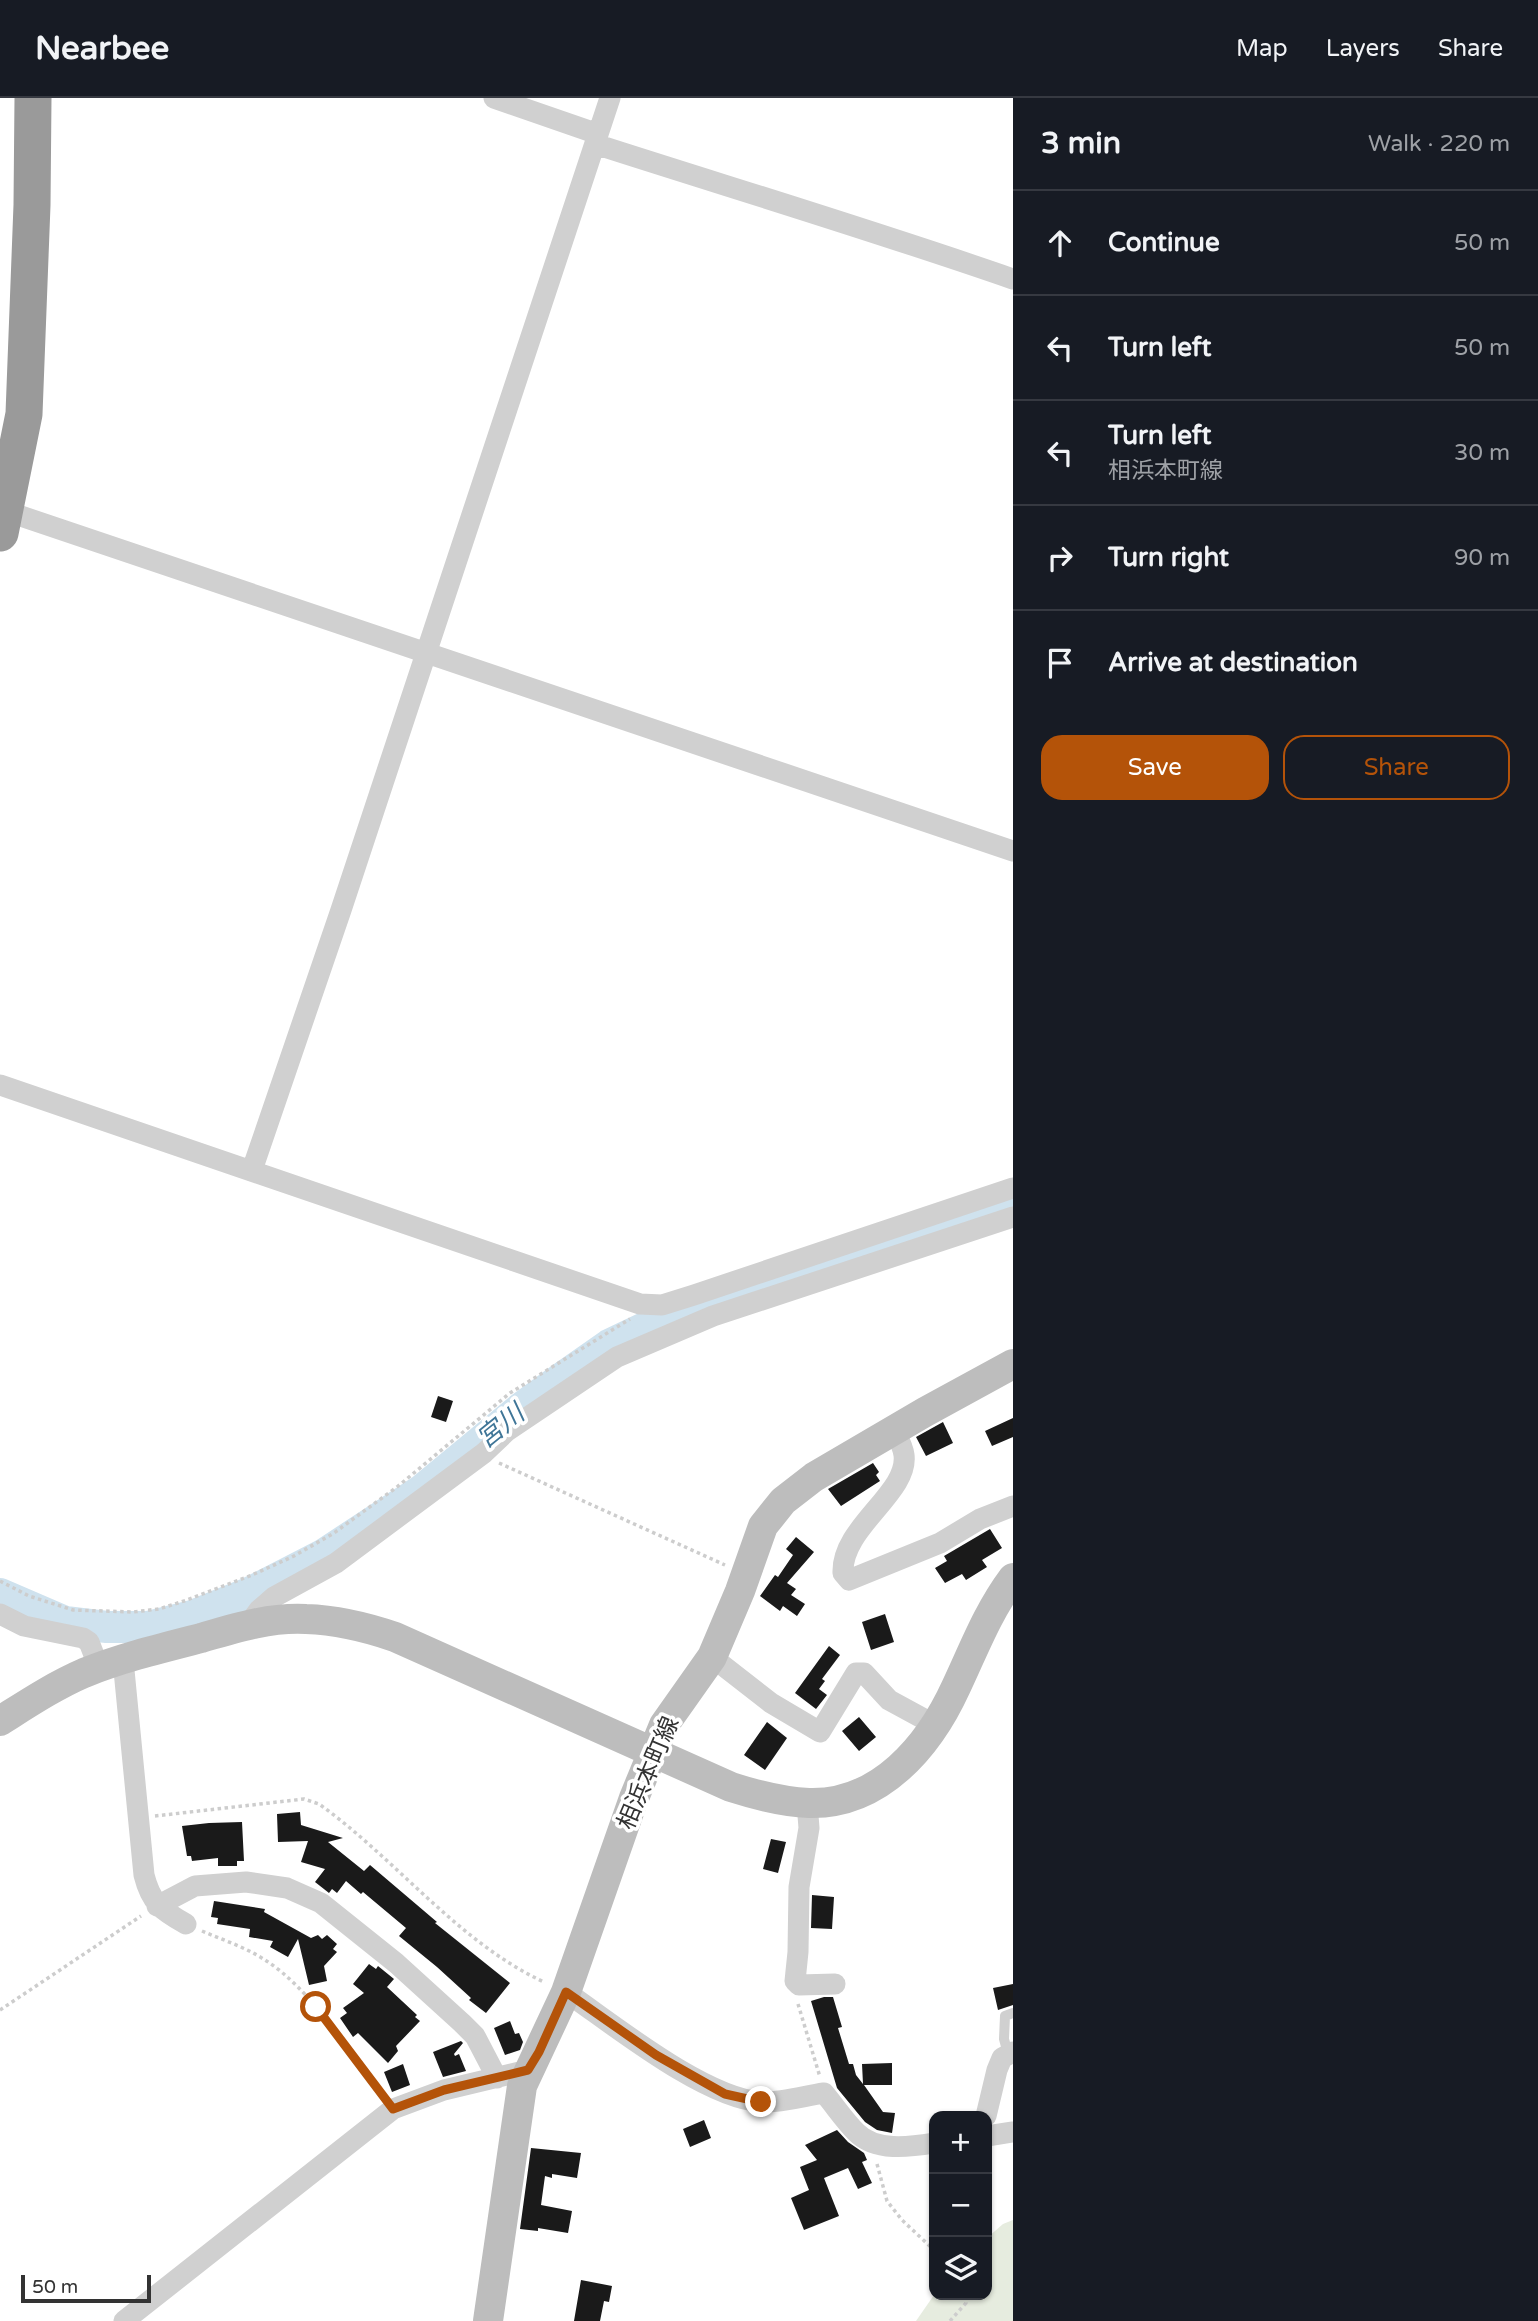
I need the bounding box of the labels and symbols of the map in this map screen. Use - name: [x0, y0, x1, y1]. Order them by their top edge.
- water label: 宮川: [470, 1396, 533, 1455]
- street label: 相浜本町線: [612, 1712, 685, 1834]
- route start: [300, 1991, 331, 2022]
- route end: [745, 2086, 776, 2117]
- scale bar: [21, 2272, 150, 2304]

